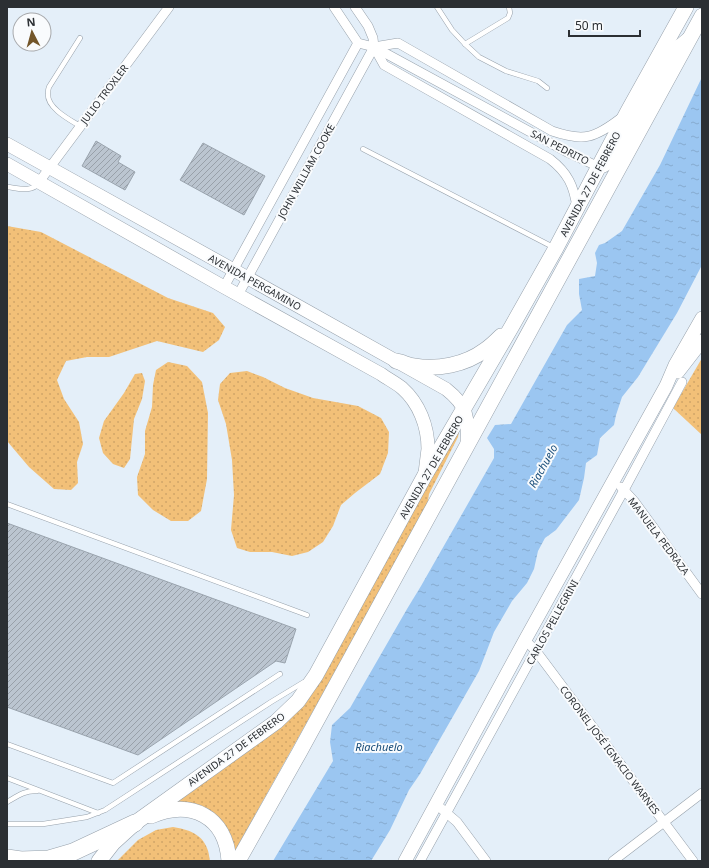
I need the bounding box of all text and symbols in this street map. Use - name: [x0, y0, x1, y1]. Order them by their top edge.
- north arrow: [12, 12, 52, 52]
- scale bar: [569, 12, 640, 38]
- text: N: [26, 14, 36, 29]
- text: 50 m: [575, 17, 603, 34]
- street label: JULIO TROXLER: [76, 61, 132, 128]
- street label: JOHN WILLIAM COOKE: [274, 121, 338, 222]
- street label: SAN PEDRITO: [528, 126, 592, 168]
- street label: AVENIDA 27 DE FEBRERO: [556, 129, 624, 239]
- street label: AVENIDA PERGAMINO: [206, 251, 304, 313]
- street label: AVENIDA 27 DE FEBRERO: [396, 413, 466, 521]
- water label: Riachuelo: [524, 441, 561, 490]
- street label: MANUELA PEDRAZA: [625, 494, 693, 578]
- street label: CARLOS PELLEGRINI: [523, 577, 581, 667]
- street label: CORONEL JOSÉ IGNACIO WARNES: [557, 683, 663, 818]
- street label: AVENIDA 27 DE FEBRERO: [184, 709, 288, 789]
- water label: Riachuelo: [355, 739, 403, 754]

